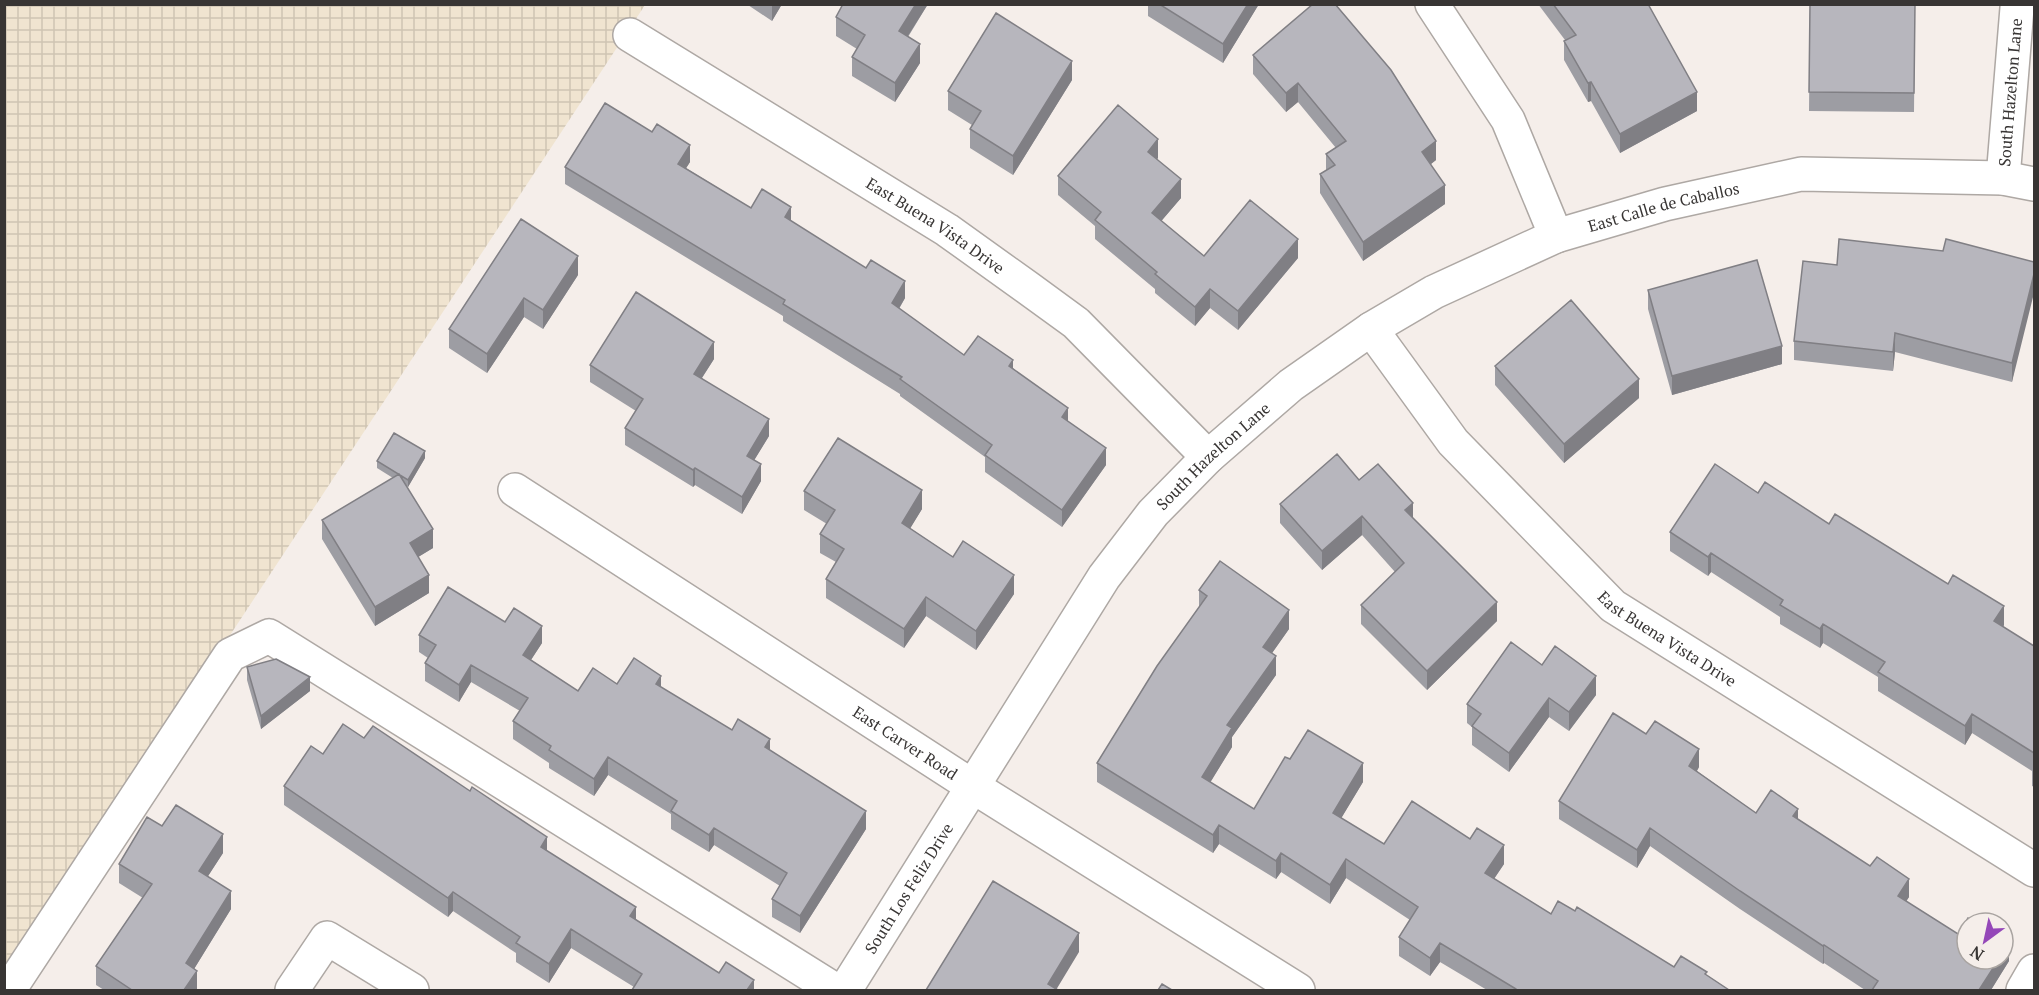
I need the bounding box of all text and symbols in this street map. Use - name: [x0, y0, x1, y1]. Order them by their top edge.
- street label: South Hazelton Lane: [1993, 17, 2027, 167]
- street label: East Buena Vista Drive: [862, 172, 1009, 279]
- street label: East Calle de Caballos: [1585, 177, 1741, 237]
- street label: South Hazelton Lane: [1151, 397, 1275, 515]
- street label: East Buena Vista Drive: [1593, 586, 1741, 692]
- street label: East Carver Road: [849, 701, 962, 785]
- street label: South Los Feliz Drive: [859, 819, 958, 958]
- north arrow: [1955, 911, 2015, 971]
- text: N: [1966, 941, 1988, 966]

